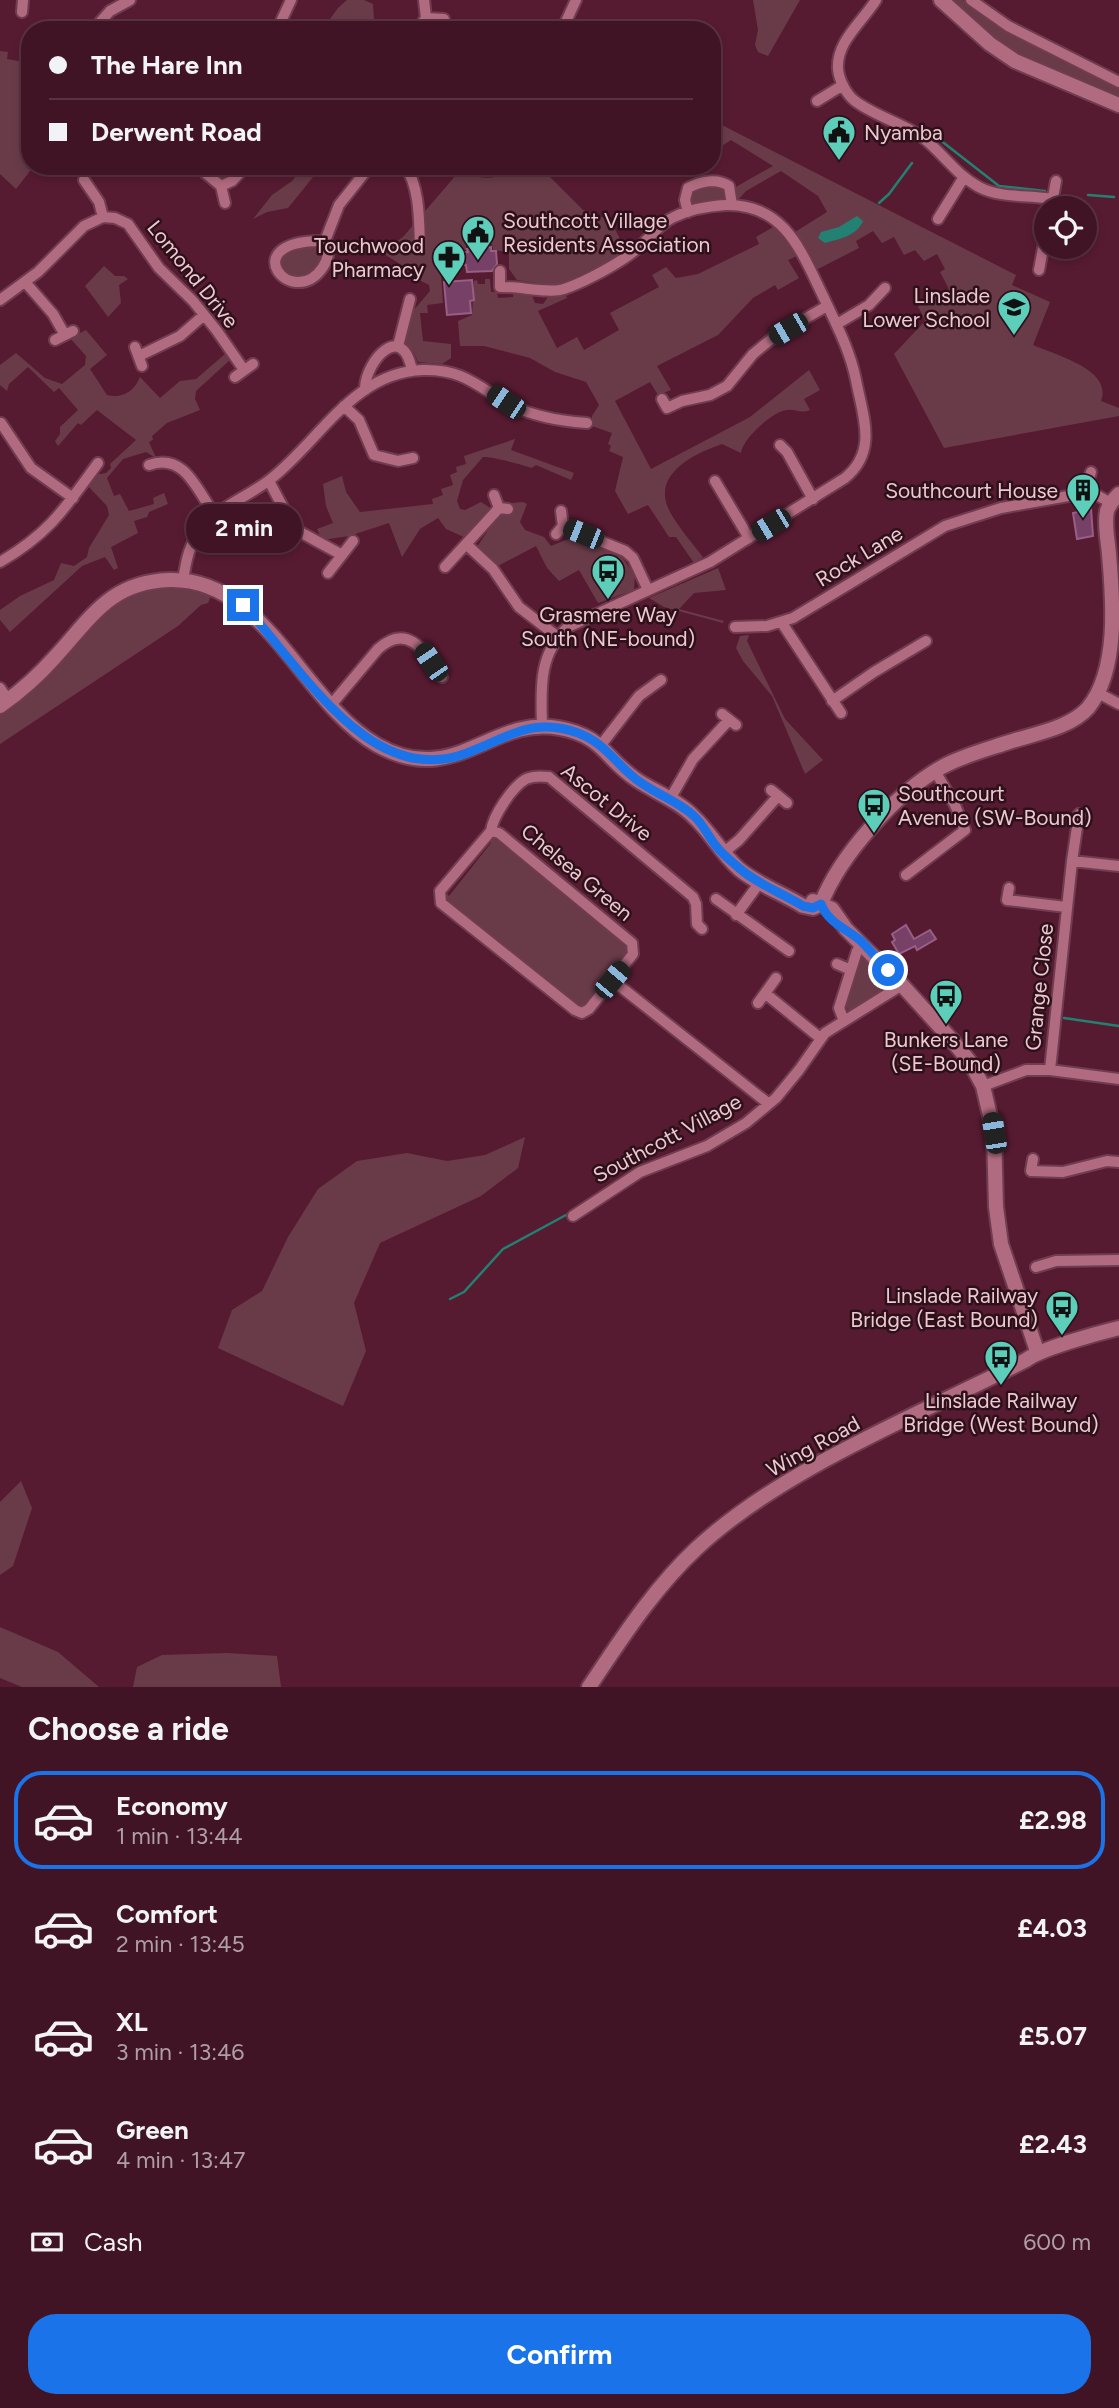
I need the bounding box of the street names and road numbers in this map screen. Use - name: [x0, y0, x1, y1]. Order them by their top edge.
- street label: Lomond Drive: [142, 215, 244, 333]
- street label: Rock Lane: [811, 520, 907, 592]
- street label: Ascot Drive: [557, 758, 657, 846]
- street label: Chelsea Green: [516, 818, 638, 926]
- street label: Grange Close: [1020, 922, 1058, 1052]
- street label: Southcott Village: [589, 1088, 745, 1188]
- street label: Wing Road: [762, 1410, 864, 1482]

